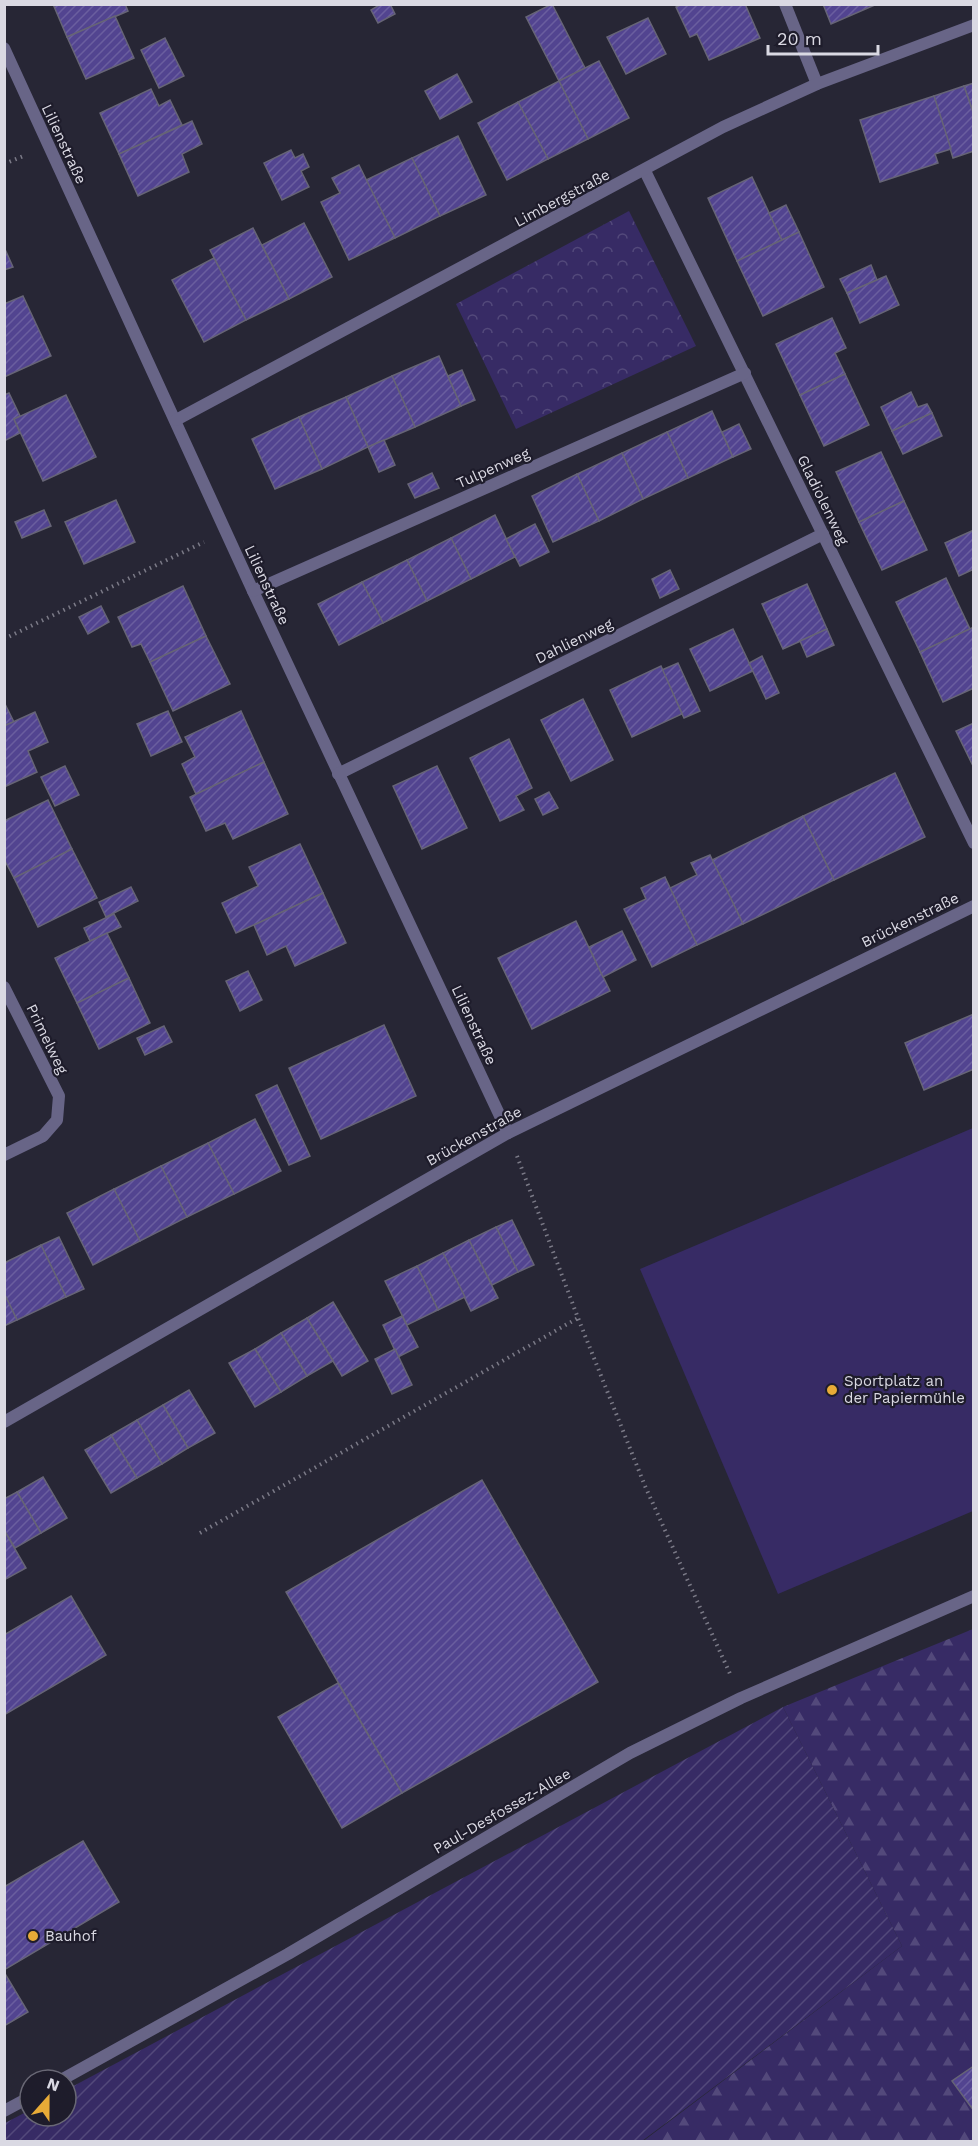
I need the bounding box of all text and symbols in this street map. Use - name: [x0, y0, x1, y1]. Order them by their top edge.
- scale bar: [768, 18, 878, 56]
- text: 20 m: [777, 28, 822, 49]
- street label: Lilienstraße: [38, 101, 90, 187]
- street label: Limbergstraße: [511, 165, 613, 231]
- street label: Tulpenweg: [454, 444, 532, 492]
- street label: Gladiolenweg: [793, 452, 853, 548]
- street label: Lilienstraße: [241, 542, 293, 628]
- street label: Dahlienweg: [532, 615, 616, 667]
- street label: Brückenstraße: [858, 889, 962, 951]
- street label: Lilienstraße: [448, 982, 500, 1068]
- street label: Primelweg: [22, 1001, 72, 1077]
- street label: Brückenstraße: [423, 1102, 525, 1170]
- place label: Sportplatz an der Papiermühle: [844, 1372, 965, 1407]
- marker: Sportplatz an der Papiermühle: [825, 1383, 839, 1397]
- street label: Paul-Desfossez-Allee: [430, 1764, 574, 1858]
- place label: Bauhof: [45, 1927, 97, 1945]
- marker: Bauhof: [26, 1929, 40, 1943]
- north arrow: [18, 2068, 78, 2128]
- text: N: [44, 2073, 62, 2095]

